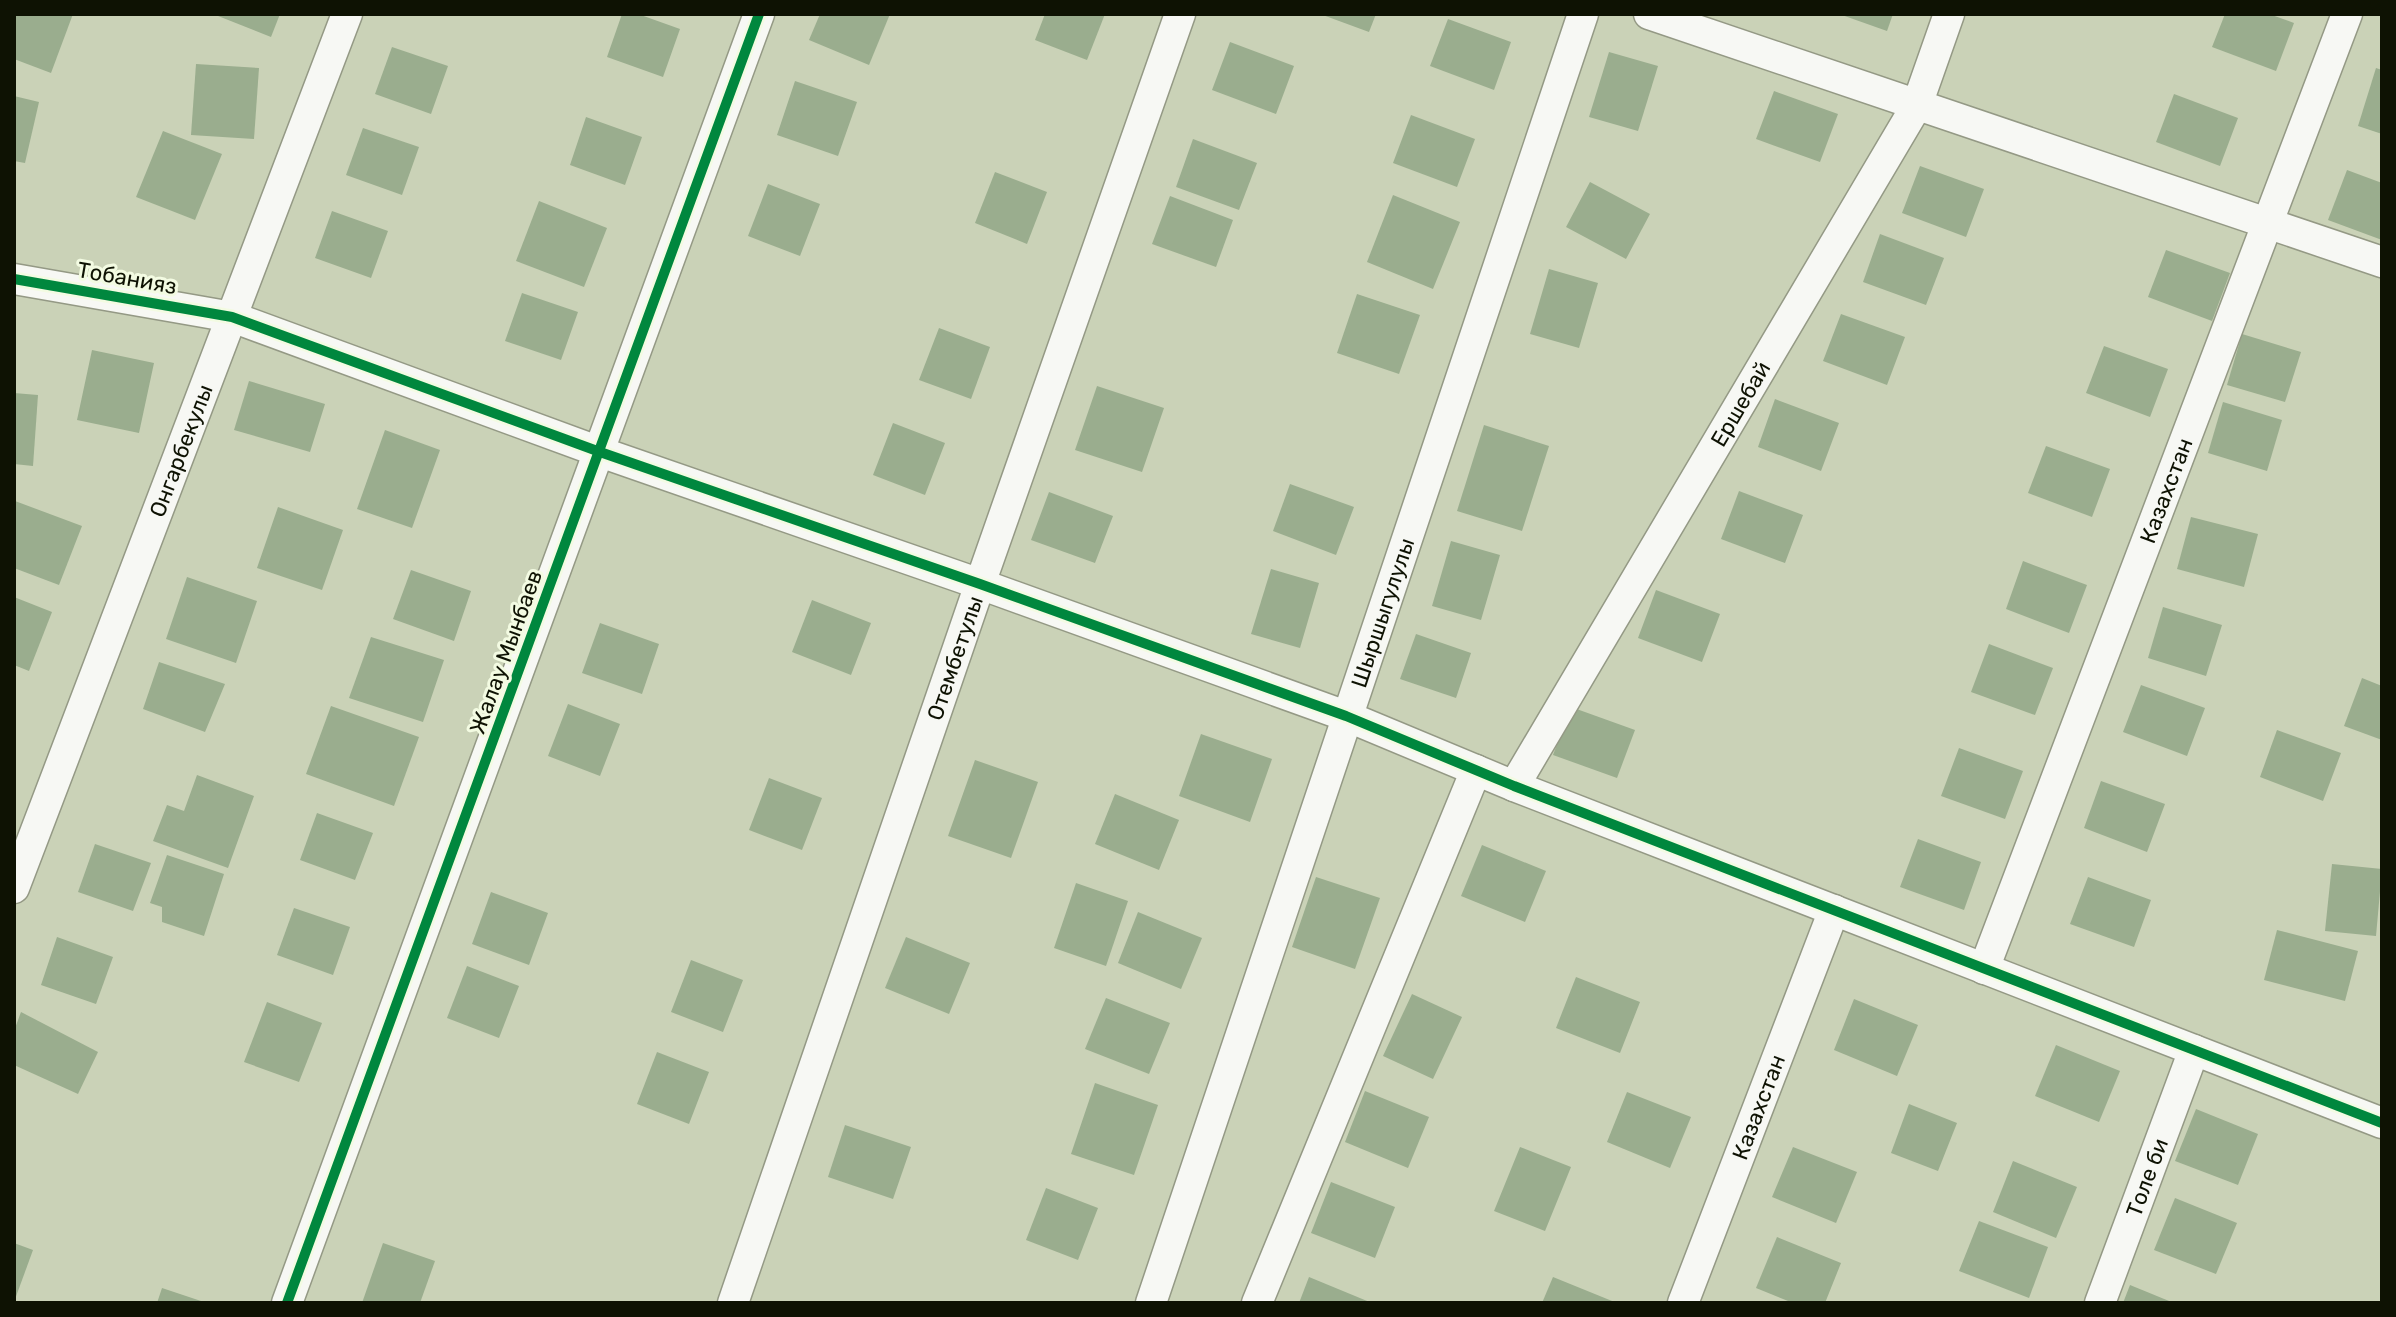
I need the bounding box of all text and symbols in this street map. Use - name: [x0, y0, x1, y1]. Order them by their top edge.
- street label: Тобанияз: [75, 256, 179, 300]
- street label: Ершебай: [1704, 356, 1776, 451]
- street label: Онгарбекулы: [143, 381, 218, 521]
- street label: Казахстан: [2134, 434, 2198, 547]
- street label: Шыршыгулулы: [1345, 534, 1420, 691]
- street label: Жалау Мынбаев: [464, 566, 548, 738]
- street label: Отембетулы: [921, 592, 988, 724]
- street label: Казахстан: [1726, 1051, 1791, 1163]
- street label: Толе би: [2120, 1134, 2174, 1220]

